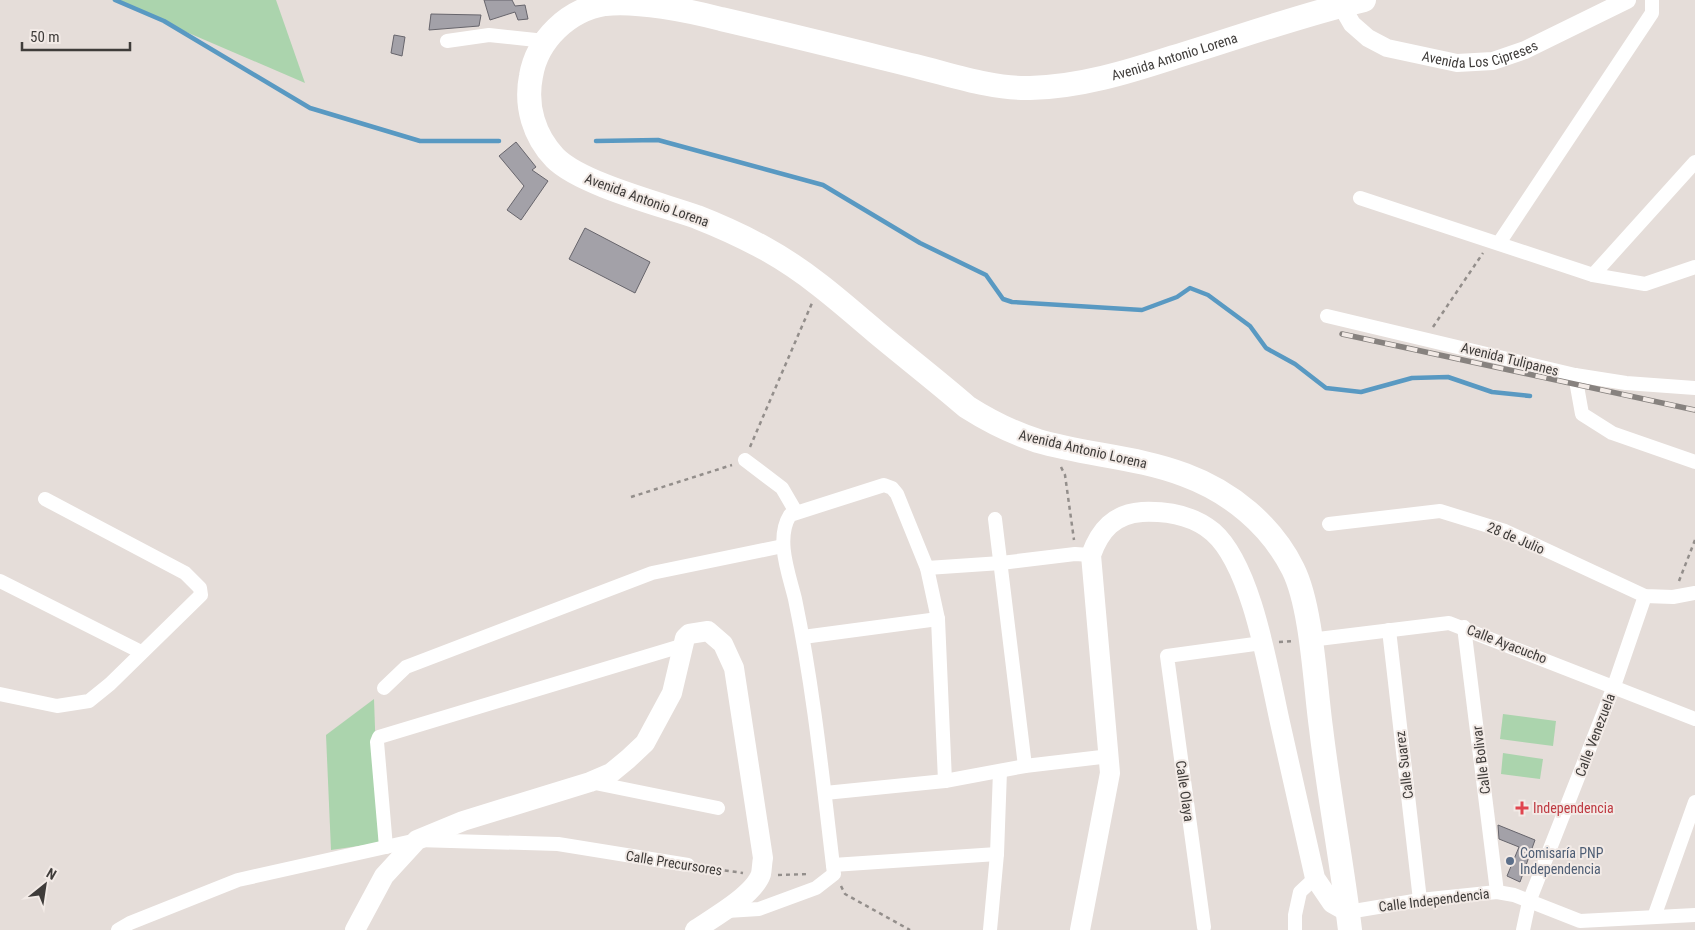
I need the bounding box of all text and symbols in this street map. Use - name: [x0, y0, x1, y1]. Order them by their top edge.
- scale bar: [22, 20, 130, 52]
- text: 50 m: [30, 28, 60, 46]
- street label: Avenida Antonio Lorena: [1110, 30, 1239, 83]
- street label: Avenida Los Cipreses: [1421, 37, 1540, 71]
- street label: Avenida Antonio Lorena: [583, 170, 711, 230]
- street label: Avenida Tulipanes: [1460, 339, 1560, 379]
- street label: Avenida Antonio Lorena: [1017, 426, 1149, 472]
- street label: 28 de Julio: [1485, 519, 1547, 557]
- street label: Calle Ayacucho: [1465, 621, 1549, 667]
- street label: Calle Venezuela: [1572, 691, 1618, 779]
- street label: Calle Bolivar: [1469, 725, 1493, 795]
- street label: Calle Suarez: [1392, 730, 1416, 800]
- street label: Calle Olaya: [1173, 759, 1197, 823]
- place label: Independencia: [1533, 800, 1614, 816]
- marker: Independencia: [1515, 801, 1529, 815]
- place label: Comisaría PNP Independencia: [1520, 845, 1604, 877]
- street label: Calle Precursores: [625, 847, 723, 879]
- marker: Comisaría PNP Independencia: [1504, 855, 1516, 867]
- north arrow: [20, 860, 70, 910]
- text: N: [44, 865, 59, 883]
- street label: Calle Independencia: [1378, 885, 1490, 915]

